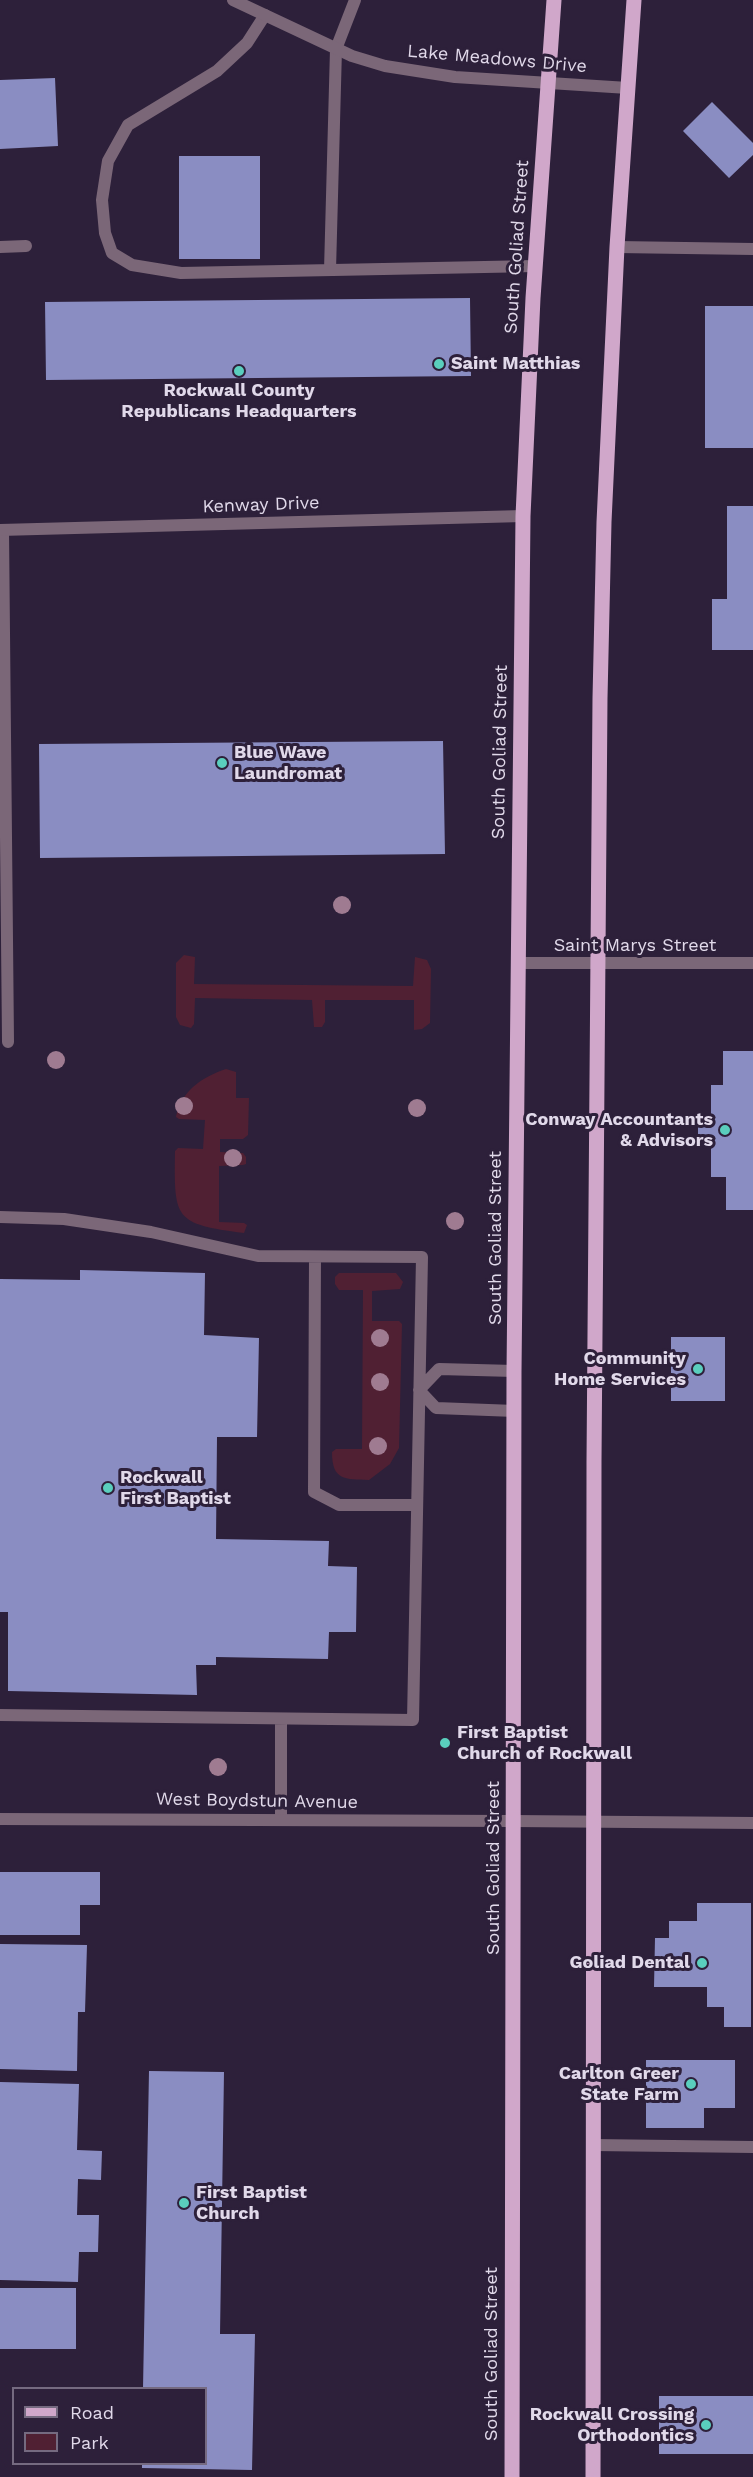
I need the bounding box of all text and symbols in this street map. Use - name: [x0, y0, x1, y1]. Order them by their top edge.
- street label: Lake Meadows Drive: [406, 40, 588, 78]
- street label: South Goliad Street: [500, 159, 534, 335]
- place label: Saint Matthias: [451, 353, 580, 375]
- marker: Saint Matthias: [432, 357, 446, 371]
- marker: Rockwall County Republicans Headquarters: [232, 364, 246, 378]
- place label: Rockwall County Republicans Headquarters: [121, 380, 357, 422]
- street label: Kenway Drive: [202, 492, 320, 518]
- street label: South Goliad Street: [488, 665, 512, 839]
- place label: Blue Wave Laundromat: [234, 742, 342, 784]
- marker: Blue Wave Laundromat: [215, 756, 229, 770]
- street label: Saint Marys Street: [554, 935, 716, 957]
- place label: Conway Accountants & Advisors: [525, 1109, 713, 1152]
- marker: Conway Accountants & Advisors: [718, 1123, 732, 1137]
- street label: South Goliad Street: [485, 1151, 507, 1325]
- place label: Community Home Services: [554, 1348, 686, 1390]
- marker: Community Home Services: [691, 1362, 705, 1376]
- place label: Rockwall First Baptist: [120, 1467, 231, 1510]
- marker: Rockwall First Baptist: [101, 1481, 115, 1495]
- place label: First Baptist Church of Rockwall: [457, 1722, 632, 1764]
- marker: First Baptist Church of Rockwall: [438, 1736, 452, 1750]
- street label: South Goliad Street: [483, 1781, 505, 1955]
- street label: West Boydstun Avenue: [156, 1788, 358, 1814]
- place label: Goliad Dental: [570, 1952, 690, 1974]
- marker: Goliad Dental: [695, 1956, 709, 1970]
- place label: Carlton Greer State Farm: [559, 2063, 679, 2106]
- marker: Carlton Greer State Farm: [684, 2077, 698, 2091]
- place label: First Baptist Church: [196, 2182, 307, 2224]
- marker: First Baptist Church: [177, 2196, 191, 2210]
- street label: South Goliad Street: [481, 2267, 503, 2441]
- legend: [12, 2387, 207, 2465]
- text: Road: [70, 2402, 114, 2423]
- place label: Rockwall Crossing Orthodontics: [530, 2404, 694, 2446]
- marker: Rockwall Crossing Orthodontics: [699, 2418, 713, 2432]
- text: Park: [70, 2432, 109, 2453]

